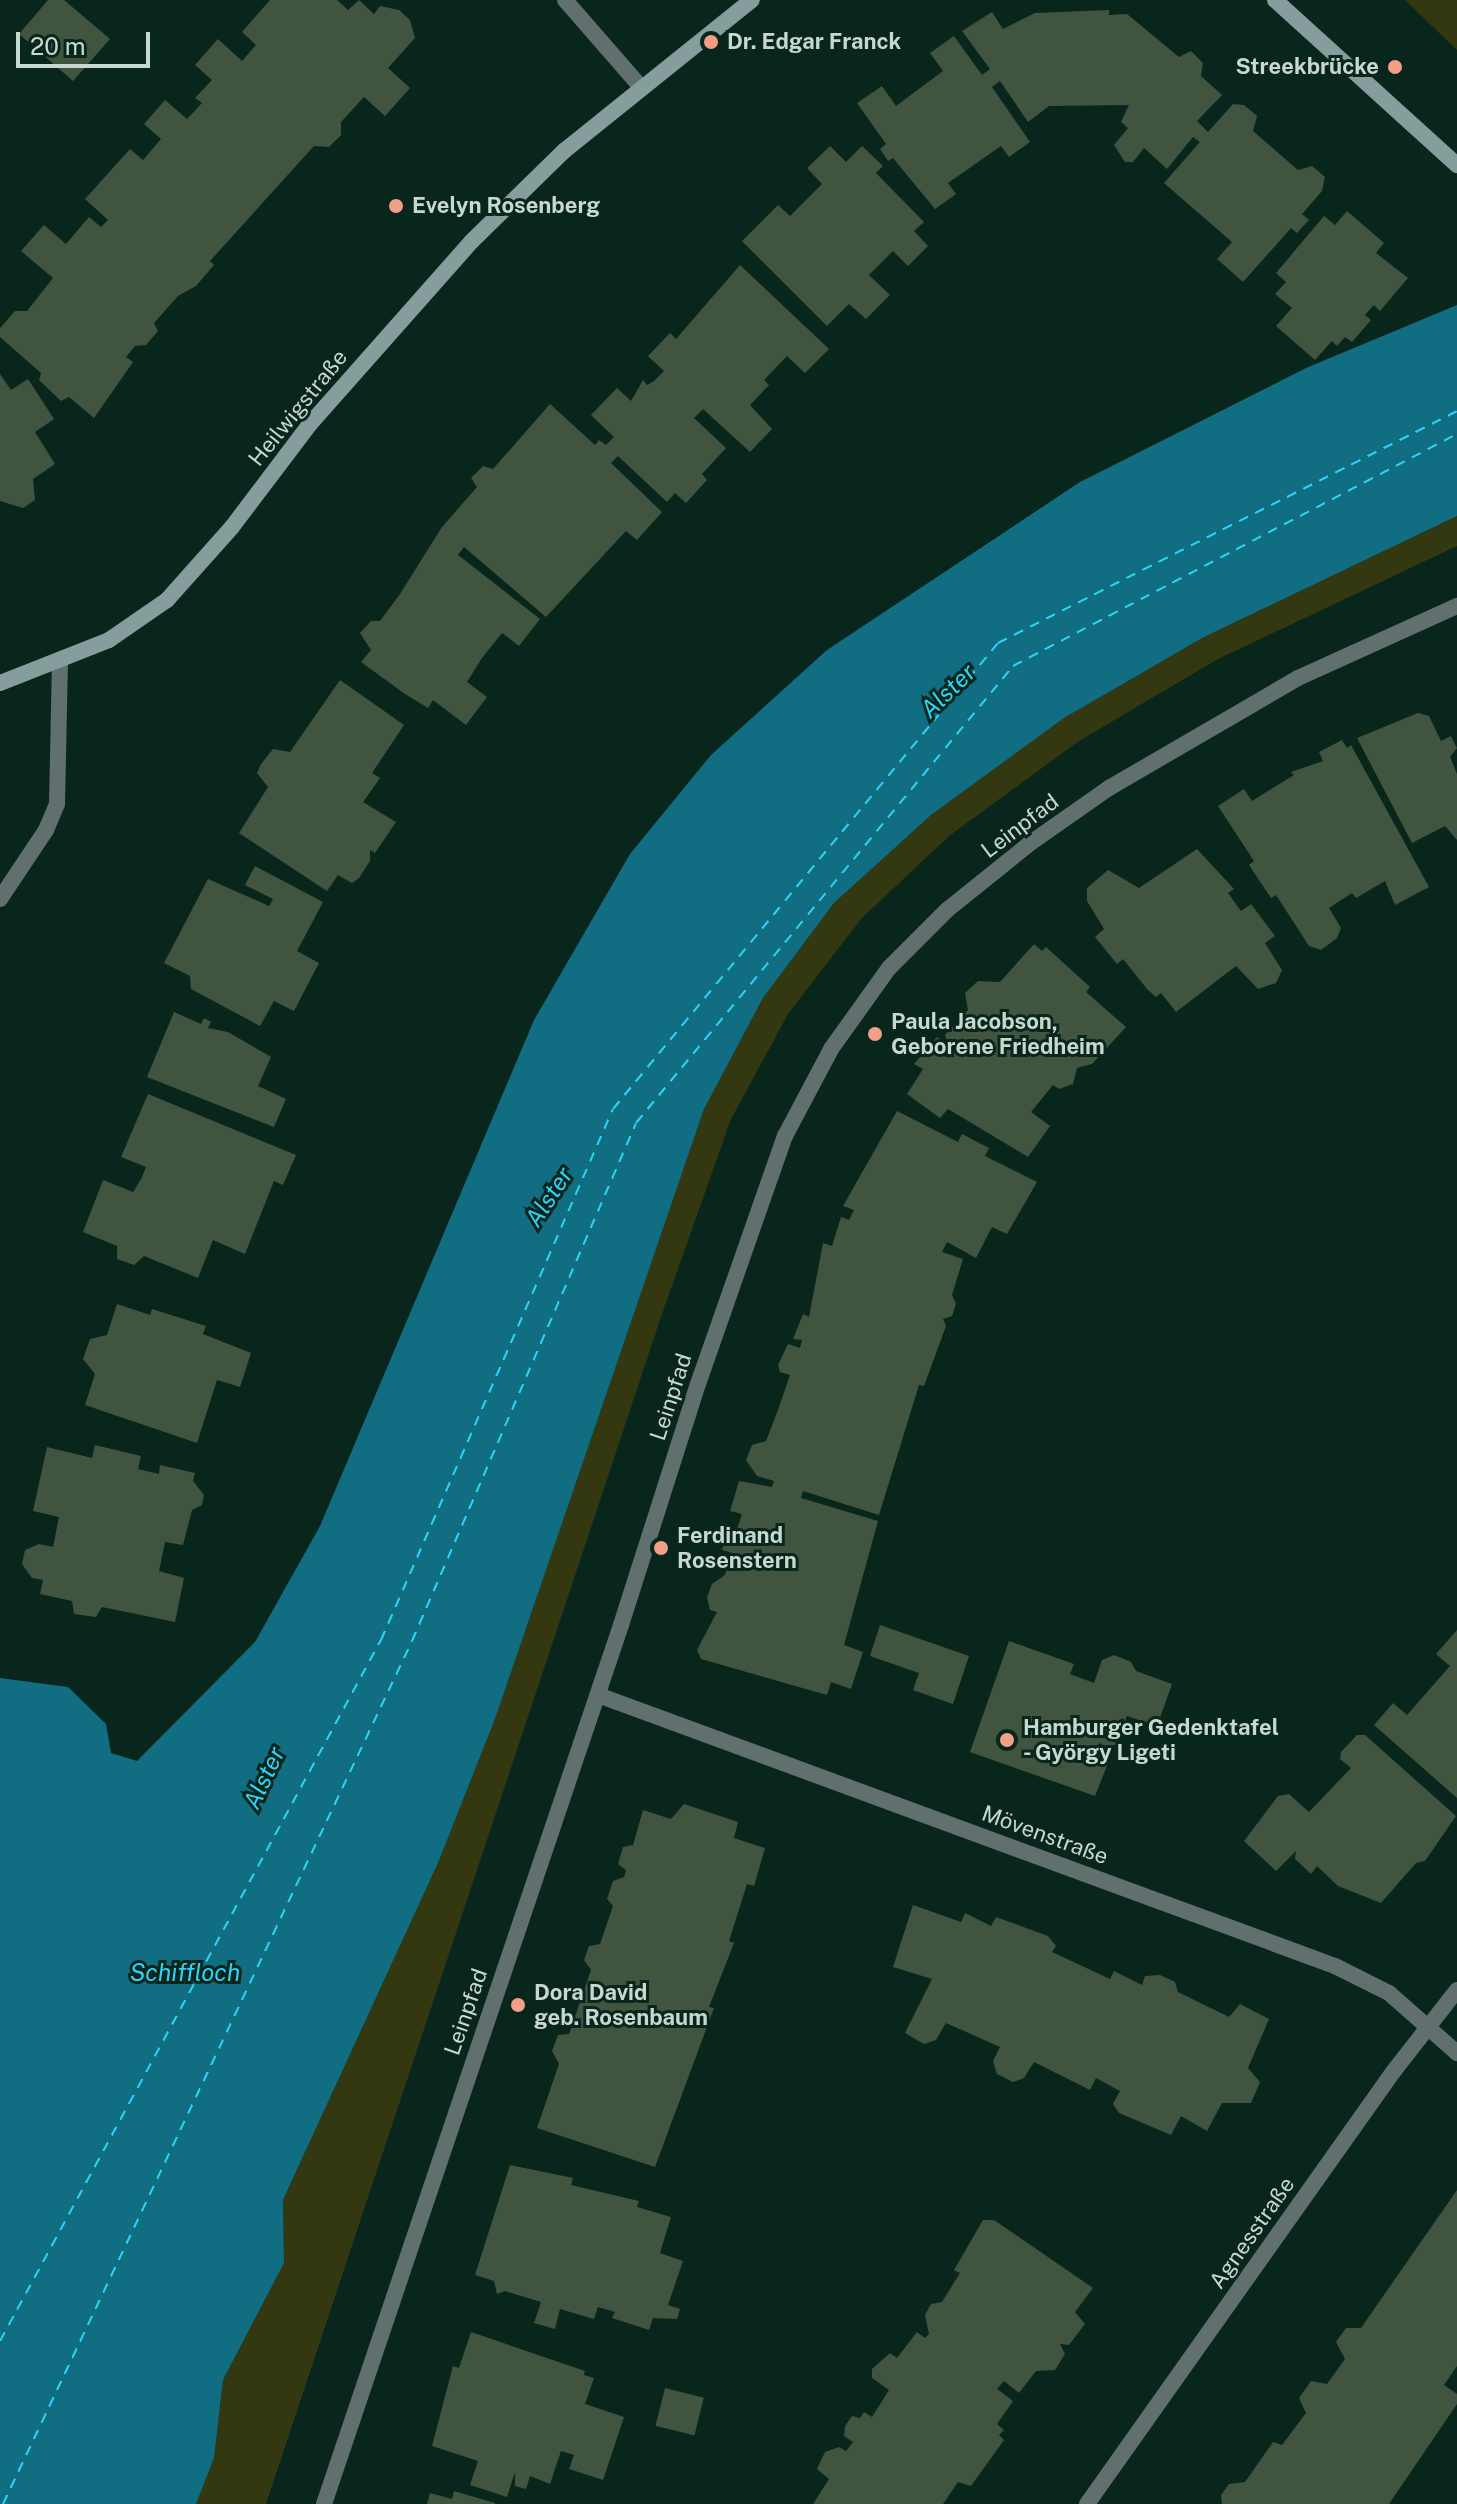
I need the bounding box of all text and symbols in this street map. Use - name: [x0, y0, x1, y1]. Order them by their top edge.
- scale bar: [20, 16, 154, 66]
- place label: Dr. Edgar Franck: [727, 29, 901, 55]
- text: 20 m: [30, 32, 86, 60]
- marker: Dr. Edgar Franck: [702, 33, 720, 51]
- place label: Streekbrücke: [1235, 54, 1379, 80]
- marker: Streekbrücke: [1386, 58, 1404, 76]
- place label: Evelyn Rosenberg: [412, 193, 600, 219]
- marker: Evelyn Rosenberg: [387, 197, 405, 215]
- street label: Heilwigstraße: [243, 344, 353, 472]
- water label: Alster: [915, 658, 981, 724]
- street label: Leinpfad: [976, 788, 1064, 864]
- place label: Paula Jacobson, Geborene Friedheim: [891, 1008, 1105, 1060]
- marker: Paula Jacobson, Geborene Friedheim: [866, 1025, 884, 1043]
- water label: Alster: [519, 1162, 579, 1232]
- street label: Leinpfad: [645, 1350, 697, 1444]
- place label: Ferdinand Rosenstern: [677, 1522, 797, 1574]
- marker: Ferdinand Rosenstern: [652, 1539, 670, 1557]
- place label: Hamburger Gedenktafel - György Ligeti: [1023, 1714, 1279, 1766]
- marker: Hamburger Gedenktafel - György Ligeti: [998, 1731, 1016, 1749]
- water label: Alster: [237, 1742, 291, 1814]
- street label: Mövenstraße: [978, 1800, 1112, 1870]
- water label: Schiffloch: [130, 1959, 240, 1987]
- street label: Leinpfad: [439, 1965, 493, 2059]
- place label: Dora David geb. Rosenbaum: [534, 1979, 708, 2030]
- marker: Dora David geb. Rosenbaum: [509, 1996, 527, 2014]
- street label: Agnesstraße: [1204, 2172, 1300, 2294]

